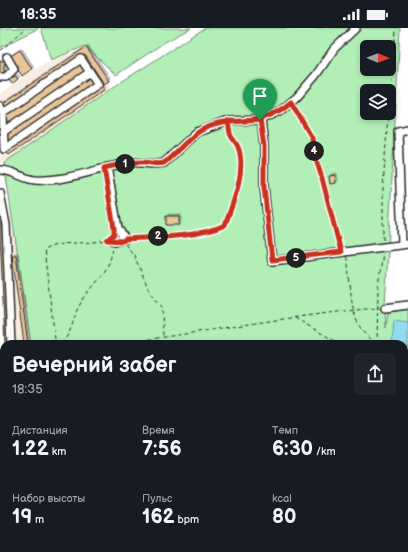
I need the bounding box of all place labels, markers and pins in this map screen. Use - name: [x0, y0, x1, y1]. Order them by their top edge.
- pin: [243, 79, 277, 120]
- pin: 4: [304, 141, 324, 161]
- pin: 1: [115, 154, 135, 174]
- pin: 2: [148, 226, 168, 246]
- pin: 5: [286, 248, 306, 268]

